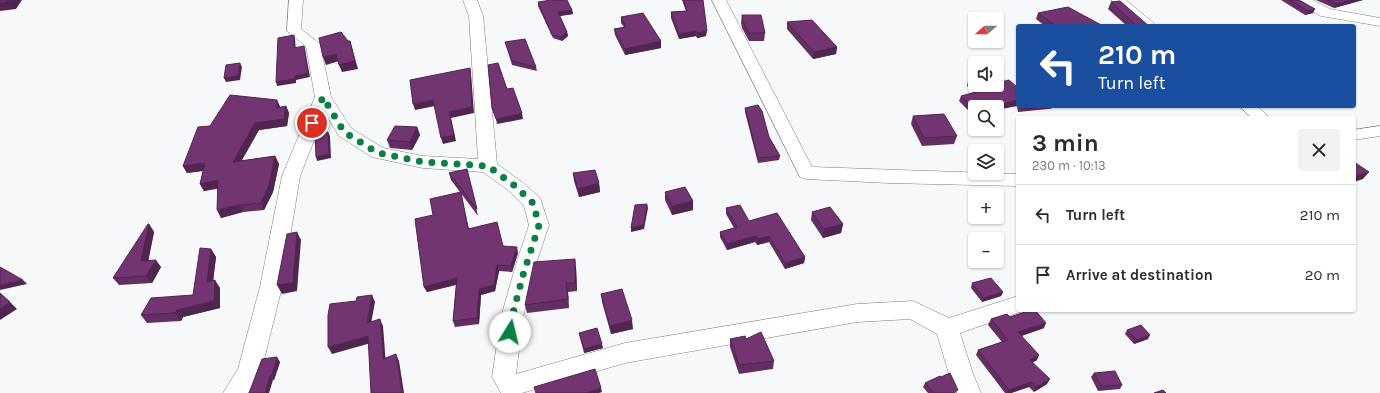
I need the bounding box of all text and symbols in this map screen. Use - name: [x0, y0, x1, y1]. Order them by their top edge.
- north arrow: [968, 12, 1004, 48]
- map controls: [968, 12, 1004, 268]
- text: 210 m: [1098, 38, 1176, 71]
- icon: left: [1032, 40, 1084, 92]
- button: sound: [968, 56, 1004, 92]
- text: Turn left: [1098, 72, 1166, 94]
- button: search: [968, 100, 1004, 136]
- pin: [295, 106, 329, 140]
- icon: arrive: [301, 112, 323, 134]
- text: 3 min: [1032, 129, 1099, 157]
- button: close: [1298, 129, 1340, 171]
- button: layers: [968, 144, 1004, 180]
- text: 230 m · 10:13: [1032, 158, 1106, 173]
- button: +: [968, 188, 1004, 224]
- icon: left: [1032, 204, 1054, 226]
- text: Turn left: [1066, 206, 1125, 224]
- text: 210 m: [1300, 206, 1340, 224]
- button: −: [968, 232, 1004, 268]
- icon: arrive: [1032, 264, 1054, 286]
- text: Arrive at destination: [1066, 266, 1213, 284]
- text: 20 m: [1305, 266, 1340, 284]
- position arrow: [489, 311, 531, 353]

